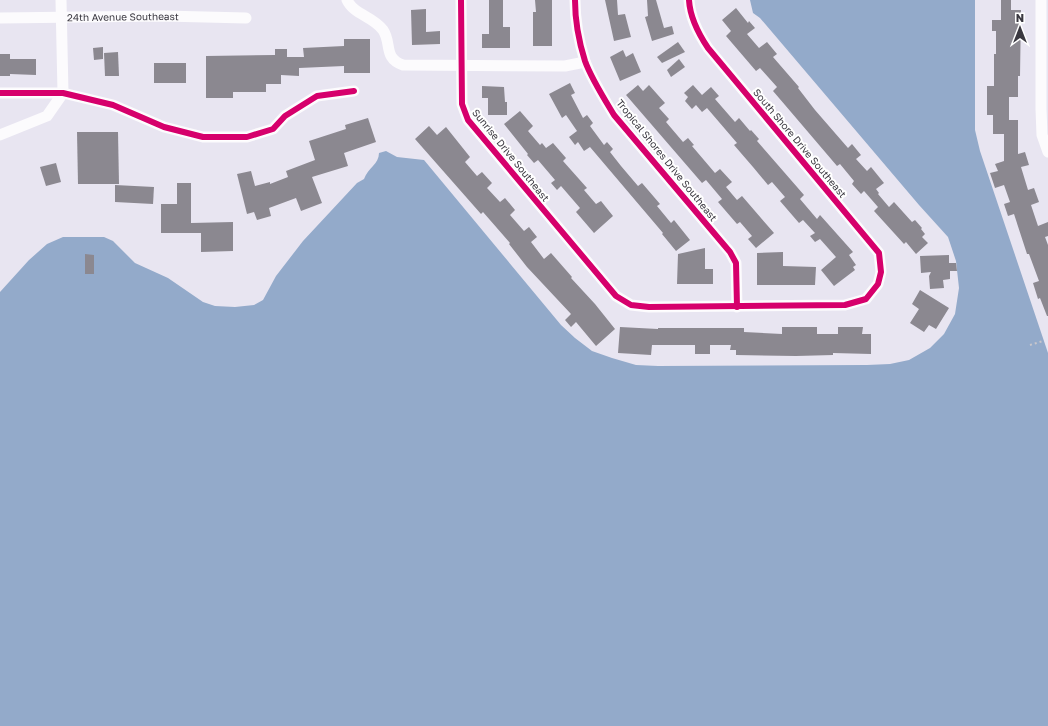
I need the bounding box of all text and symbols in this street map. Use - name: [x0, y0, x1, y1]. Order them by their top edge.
- north arrow: [1000, 8, 1040, 48]
- street label: 24th Avenue Southeast: [67, 10, 179, 23]
- text: N: [1016, 11, 1024, 24]
- street label: South Shore Drive Southeast: [751, 86, 849, 200]
- street label: Tropical Shores Drive Southeast: [614, 97, 720, 223]
- street label: Sunrise Drive Southeast: [470, 106, 552, 204]

